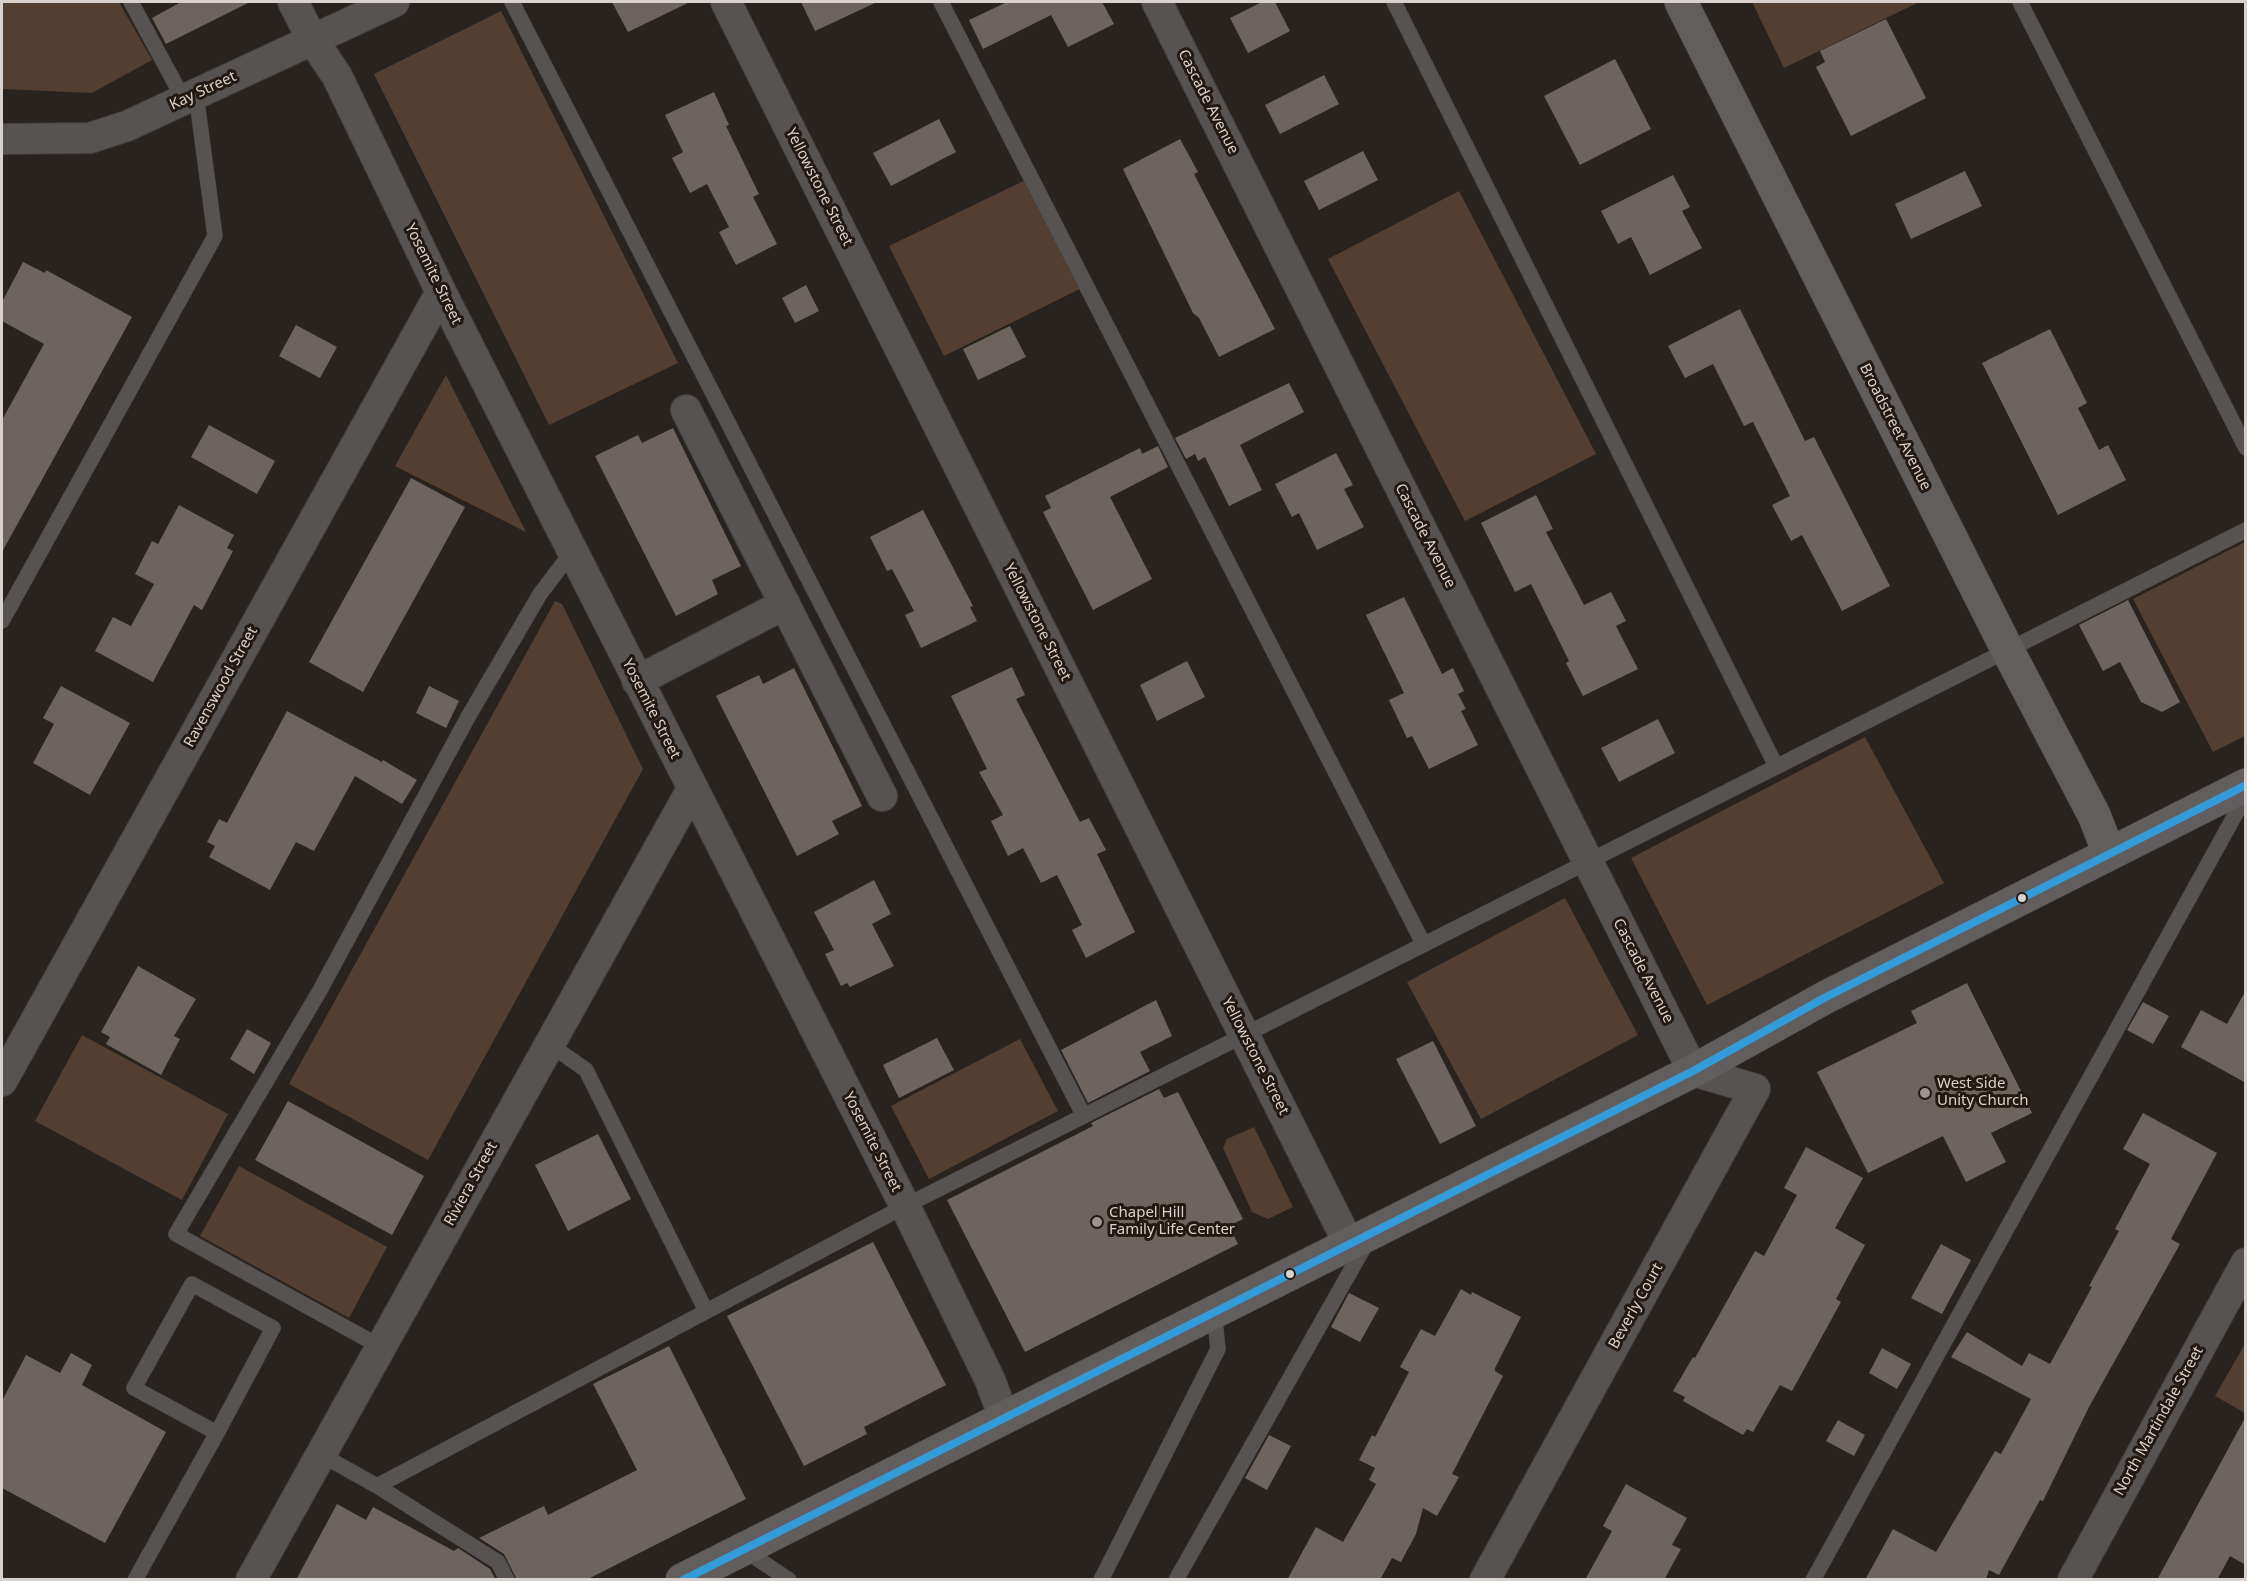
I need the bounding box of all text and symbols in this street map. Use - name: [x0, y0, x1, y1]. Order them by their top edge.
- street label: Cascade Avenue: [1174, 47, 1242, 157]
- street label: Kay Street: [167, 68, 239, 114]
- street label: Yellowstone Street: [782, 125, 856, 249]
- street label: Yosemite Street: [401, 221, 465, 327]
- street label: Broadstreet Avenue: [1855, 361, 1935, 493]
- street label: Cascade Avenue: [1391, 481, 1459, 591]
- street label: Yellowstone Street: [1000, 560, 1074, 684]
- street label: Ravenswood Street: [180, 624, 262, 750]
- street label: Yosemite Street: [618, 656, 684, 762]
- unlabelled marker: [2016, 892, 2028, 904]
- street label: Cascade Avenue: [1609, 916, 1677, 1026]
- street label: Yellowstone Street: [1218, 994, 1292, 1118]
- place label: West Side Unity Church: [1937, 1075, 2028, 1110]
- marker: West Side Unity Church: [1918, 1086, 1932, 1100]
- street label: Yosemite Street: [839, 1089, 905, 1195]
- street label: Riviera Street: [441, 1139, 501, 1229]
- place label: Chapel Hill Family Life Center: [1109, 1204, 1235, 1239]
- marker: Chapel Hill Family Life Center: [1090, 1215, 1104, 1229]
- street label: Beverly Court: [1605, 1260, 1667, 1352]
- unlabelled marker: [1284, 1268, 1296, 1280]
- street label: North Martindale Street: [2110, 1343, 2208, 1499]

